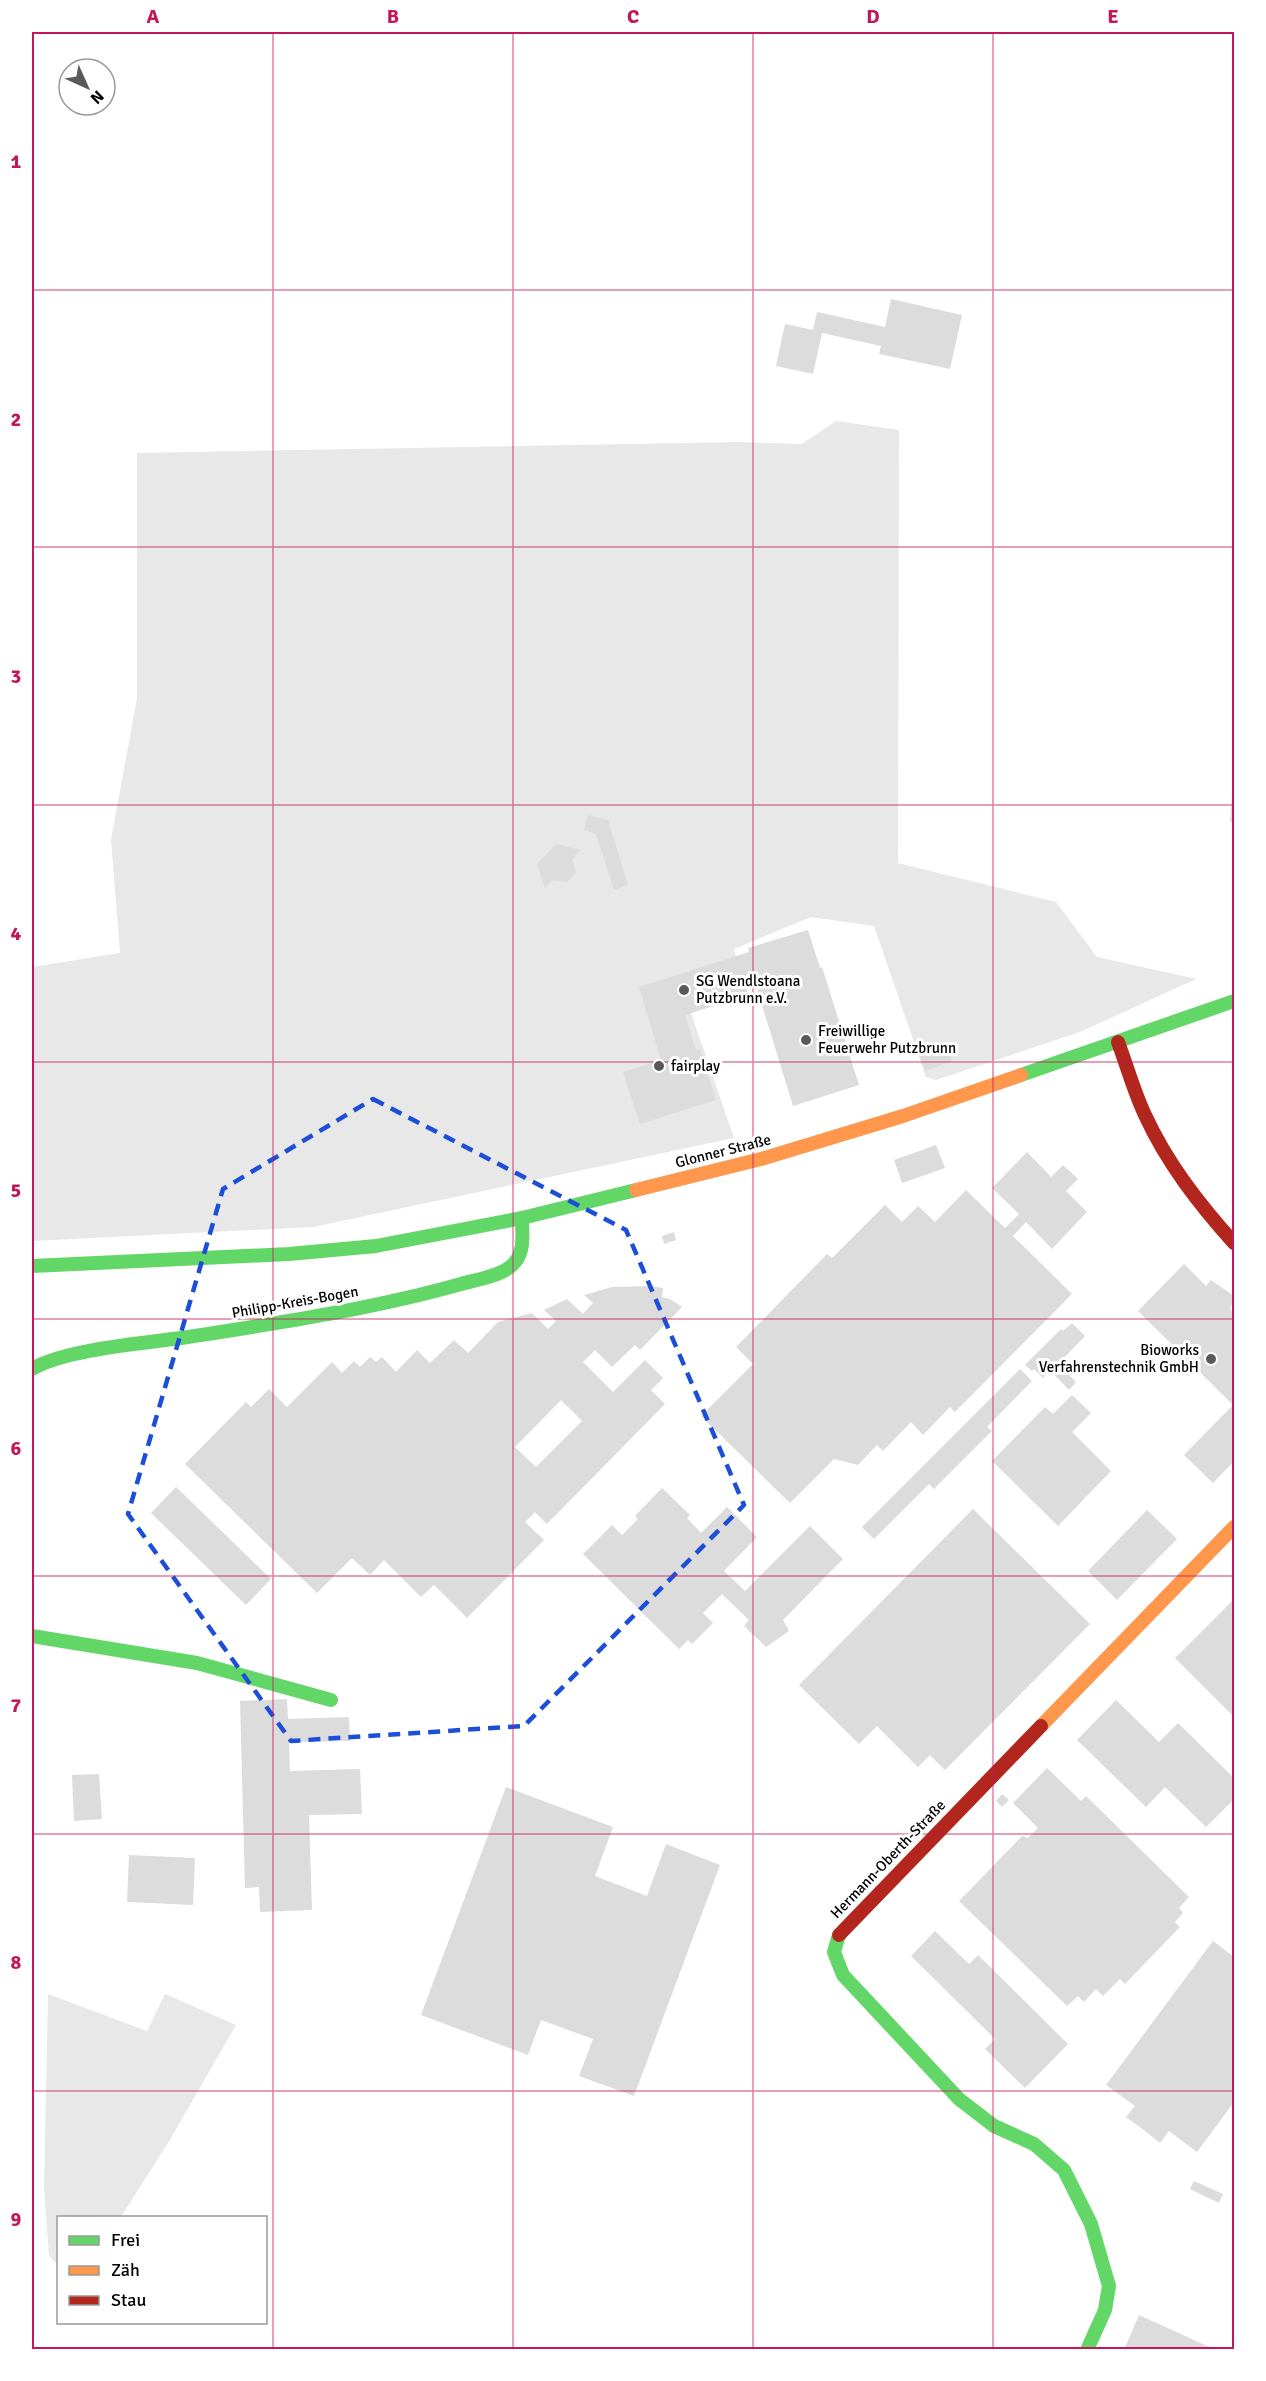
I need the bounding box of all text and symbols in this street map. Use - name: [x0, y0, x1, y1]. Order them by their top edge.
- text: A: [147, 4, 160, 29]
- text: B: [387, 4, 399, 29]
- text: C: [627, 4, 639, 29]
- text: D: [866, 4, 880, 29]
- text: E: [1107, 4, 1119, 29]
- north arrow: [57, 57, 117, 117]
- text: N: [86, 86, 108, 108]
- text: 1: [11, 149, 22, 174]
- text: 2: [11, 407, 21, 432]
- text: 3: [11, 664, 21, 689]
- text: 4: [11, 921, 22, 946]
- place label: SG Wendlstoana Putzbrunn e.V.: [696, 972, 800, 1007]
- marker: SG Wendlstoana Putzbrunn e.V.: [677, 983, 691, 997]
- place label: Freiwillige Feuerwehr Putzbrunn: [818, 1022, 956, 1057]
- marker: Freiwillige Feuerwehr Putzbrunn: [799, 1033, 813, 1047]
- place label: fairplay: [671, 1057, 720, 1075]
- marker: fairplay: [652, 1059, 666, 1073]
- street label: Glonner Straße: [673, 1130, 773, 1172]
- text: 5: [11, 1178, 21, 1203]
- street label: Philipp-Kreis-Bogen: [230, 1282, 360, 1322]
- place label: Bioworks Verfahrenstechnik GmbH: [1039, 1341, 1199, 1376]
- marker: Bioworks Verfahrenstechnik GmbH: [1204, 1352, 1218, 1366]
- text: 6: [11, 1436, 22, 1461]
- text: 7: [11, 1693, 22, 1718]
- street label: Hermann-Oberth-Straße: [827, 1796, 949, 1922]
- text: 8: [11, 1950, 22, 1975]
- text: 9: [11, 2207, 22, 2232]
- legend: [57, 2216, 267, 2324]
- text: Frei: [111, 2229, 140, 2251]
- text: Zäh: [111, 2259, 140, 2281]
- text: Stau: [111, 2289, 146, 2311]

